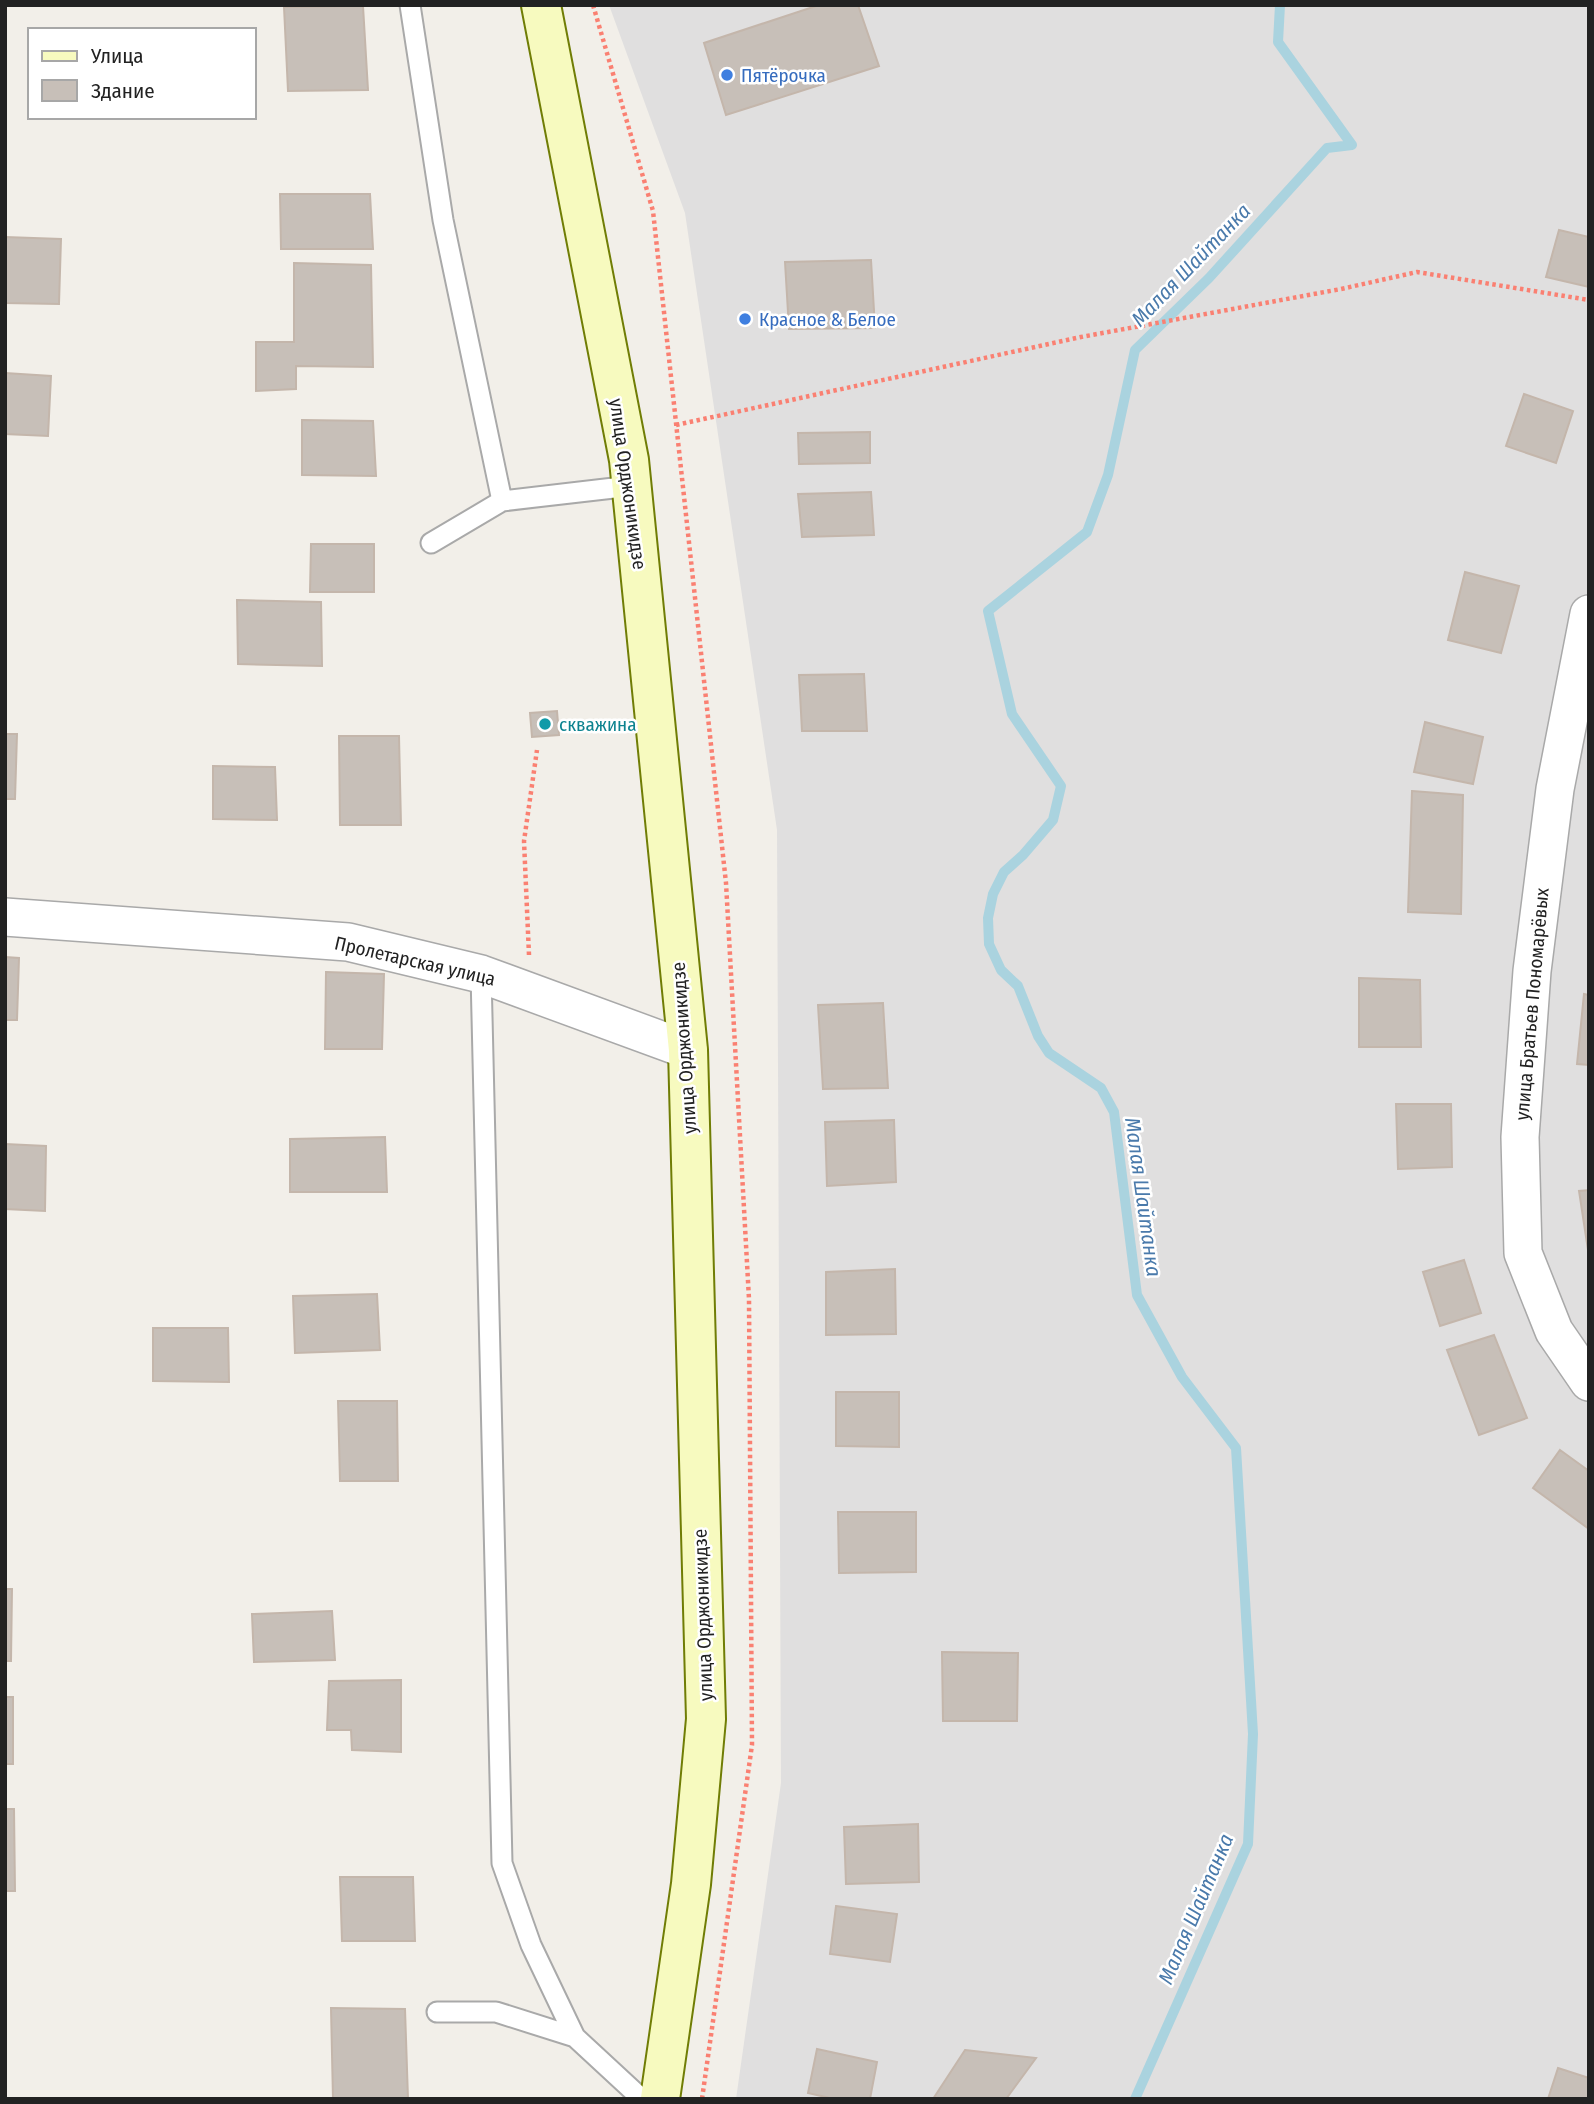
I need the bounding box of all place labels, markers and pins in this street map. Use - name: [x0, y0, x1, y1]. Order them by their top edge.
- place label: Пятёрочка: [741, 64, 826, 87]
- marker: Пятёрочка: [719, 67, 735, 83]
- place label: Красное & Белое: [759, 308, 896, 331]
- marker: Красное & Белое: [737, 311, 753, 327]
- place label: скважина: [559, 713, 637, 736]
- marker: скважина: [537, 716, 553, 732]

